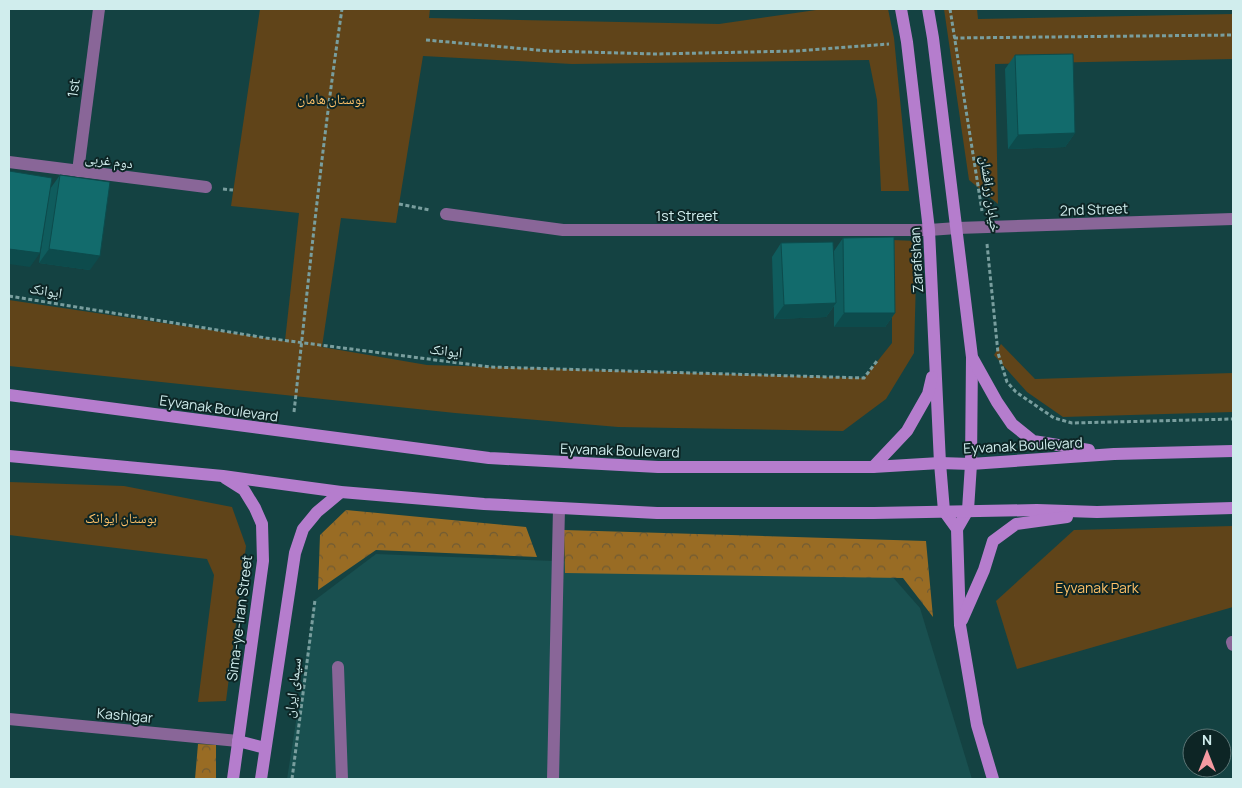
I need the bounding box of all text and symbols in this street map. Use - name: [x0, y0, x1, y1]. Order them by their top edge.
- street label: 1st: [62, 77, 84, 98]
- park label: بوستان هامان: [297, 89, 365, 108]
- street label: دوم غربی: [84, 148, 134, 173]
- street label: خیابان زرافشان: [976, 155, 1006, 234]
- street label: 2nd Street: [1059, 198, 1129, 220]
- street label: 1st Street: [656, 206, 719, 225]
- street label: Zarafshan: [905, 227, 927, 293]
- street label: ایوانک: [28, 278, 64, 302]
- street label: ایوانک: [429, 339, 463, 361]
- street label: Eyvanak Boulevard: [158, 390, 280, 426]
- street label: Eyvanak Boulevard: [963, 432, 1083, 458]
- street label: Eyvanak Boulevard: [560, 438, 680, 462]
- park label: بوستان ایوانک: [85, 508, 157, 527]
- street label: Sima-ye-Iran Street: [222, 554, 256, 682]
- park label: Eyvanak Park: [1055, 578, 1140, 597]
- street label: سیمای ایران: [279, 657, 305, 719]
- street label: Kashigar: [96, 703, 154, 727]
- north arrow: [1182, 728, 1232, 778]
- text: N: [1202, 730, 1212, 749]

